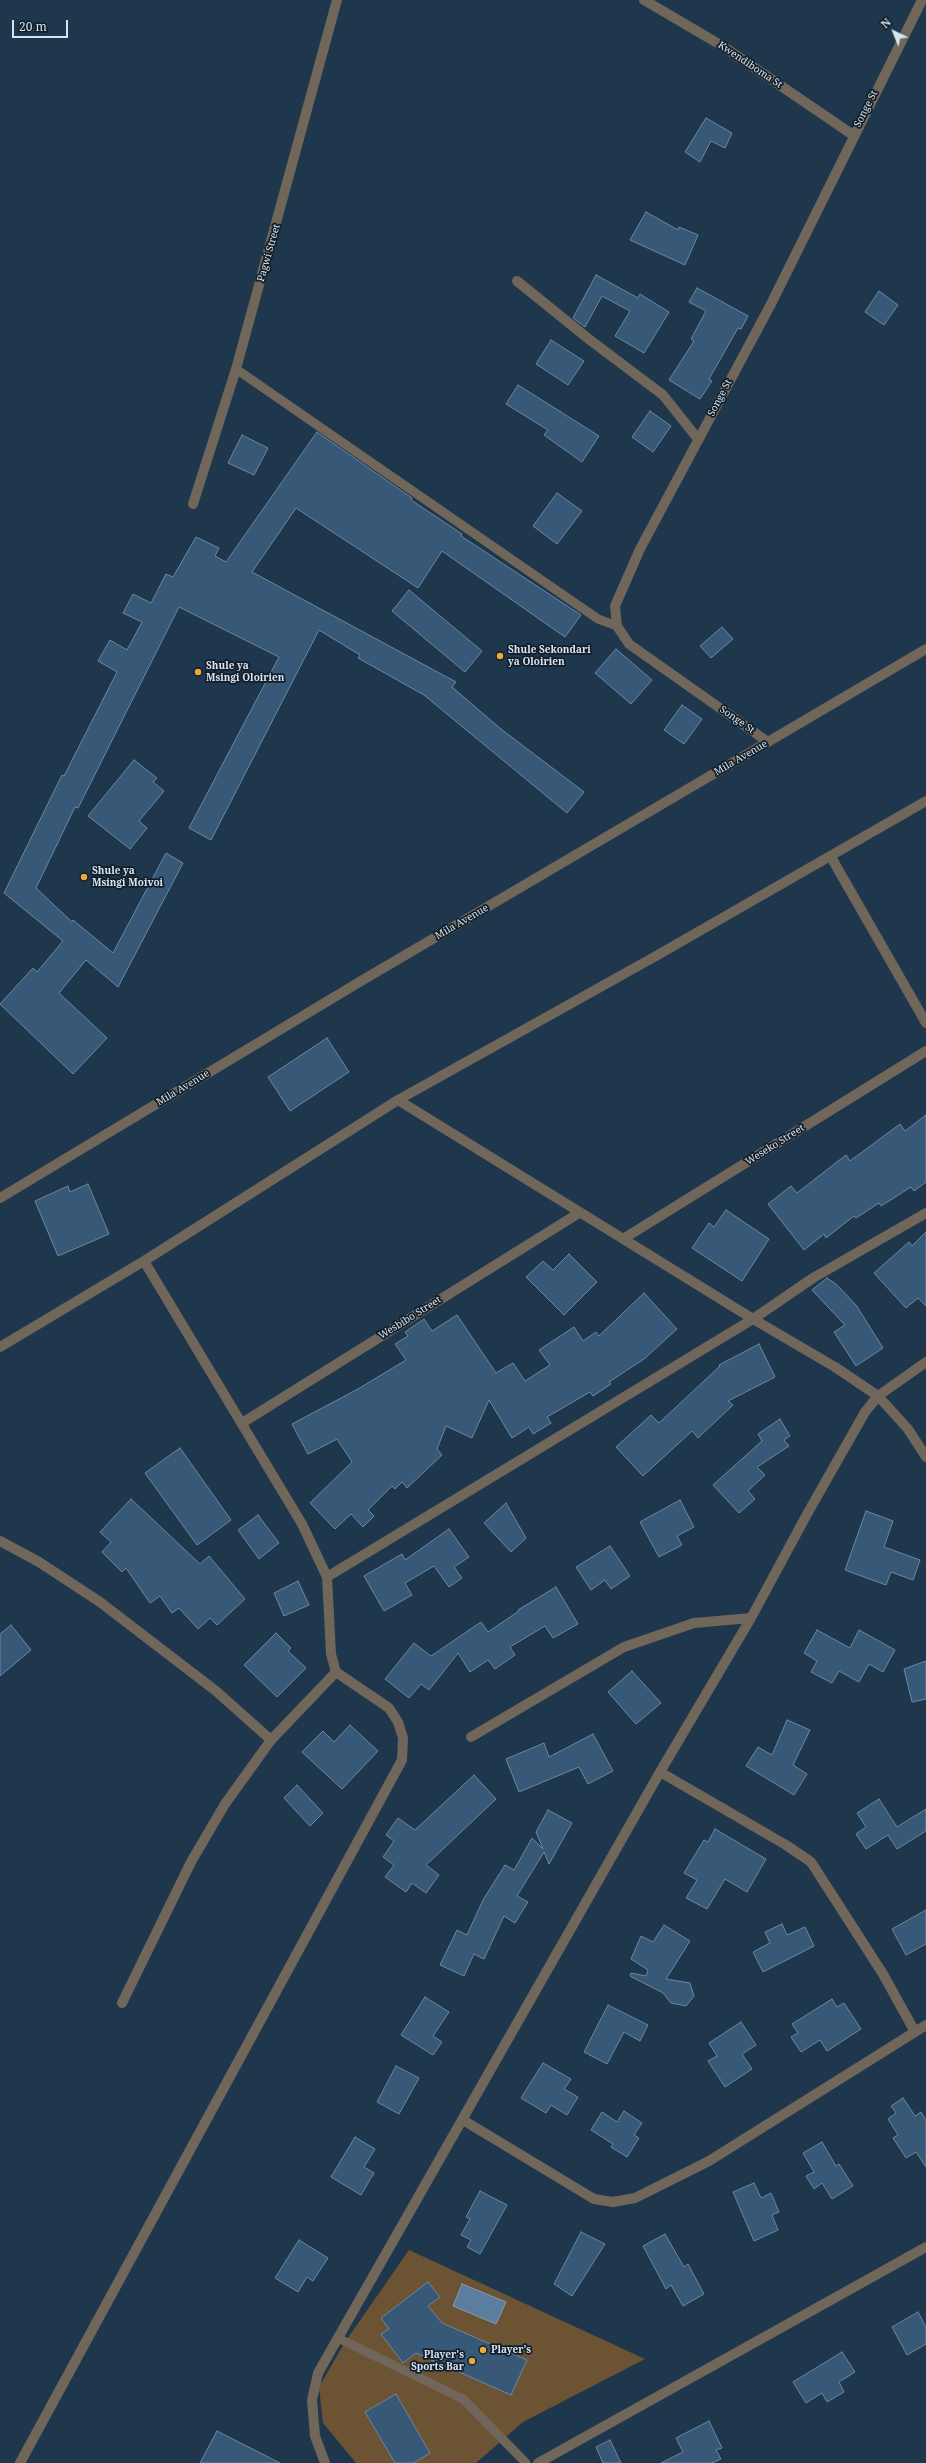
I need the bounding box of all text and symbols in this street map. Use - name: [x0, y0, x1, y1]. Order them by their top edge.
- scale bar: [14, 12, 70, 38]
- north arrow: [874, 12, 914, 52]
- text: N: [877, 14, 894, 31]
- text: 20 m: [19, 18, 47, 35]
- street label: Kwendiboma St: [716, 39, 784, 91]
- street label: Songe St: [852, 88, 880, 130]
- street label: Pagwi Street: [255, 223, 283, 283]
- street label: Songe St: [705, 378, 735, 418]
- place label: Shule Sekondari ya Oloirien: [508, 644, 591, 668]
- marker: Shule Sekondari ya Oloirien: [495, 651, 505, 661]
- place label: Shule ya Msingi Oloirien: [206, 660, 284, 684]
- marker: Shule ya Msingi Oloirien: [193, 667, 203, 677]
- street label: Songe St: [717, 704, 757, 736]
- street label: Mila Avenue: [712, 738, 770, 778]
- place label: Shule ya Msingi Moivoi: [92, 865, 163, 888]
- marker: Shule ya Msingi Moivoi: [79, 872, 89, 882]
- street label: Mila Avenue: [433, 902, 491, 942]
- street label: Mila Avenue: [154, 1067, 212, 1109]
- street label: Weseko Street: [743, 1122, 807, 1168]
- street label: Wesbibo Street: [377, 1294, 443, 1342]
- place label: Player's: [491, 2344, 531, 2356]
- marker: Player's: [478, 2345, 488, 2355]
- place label: Player's Sports Bar: [411, 2349, 464, 2372]
- marker: Player's Sports Bar: [467, 2356, 477, 2366]

